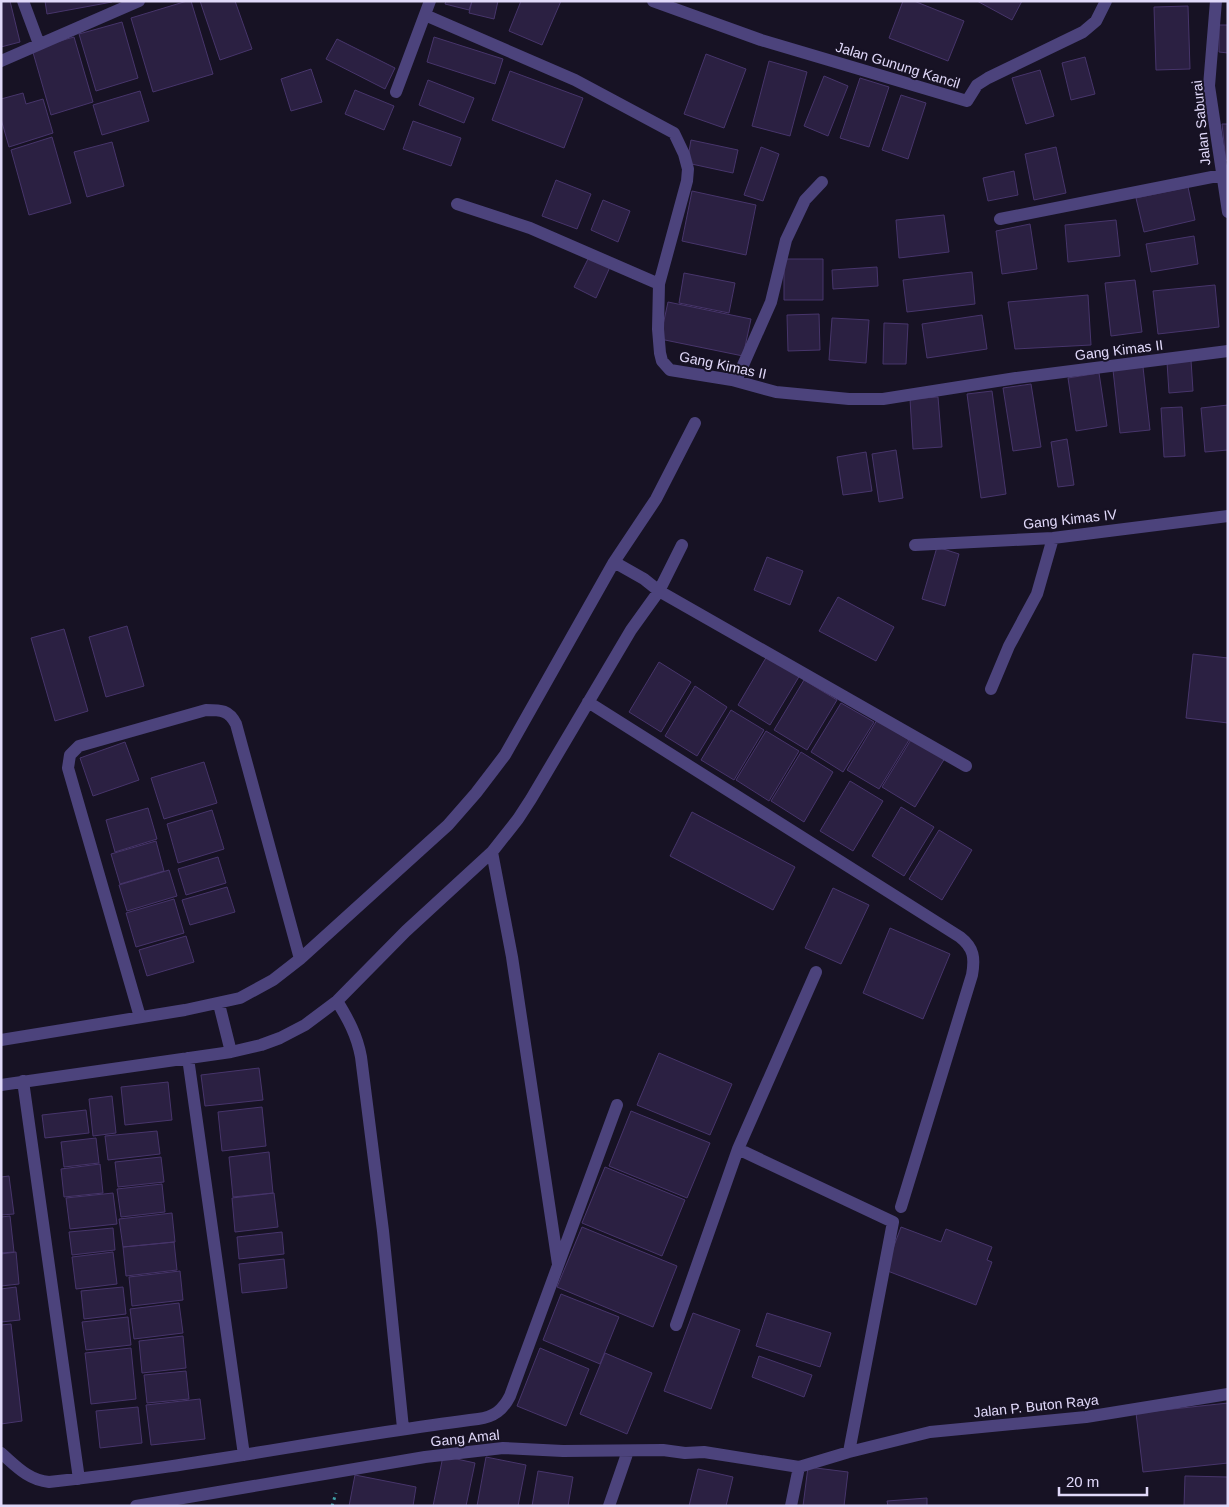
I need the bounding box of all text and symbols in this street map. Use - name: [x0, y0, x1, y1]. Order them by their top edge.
- street label: Jalan Gunung Kancil: [834, 38, 962, 92]
- street label: Jalan Saburai: [1189, 80, 1213, 166]
- street label: Gang Kimas II: [1074, 337, 1164, 363]
- street label: Gang Kimas II: [678, 348, 768, 382]
- street label: Gang Kimas IV: [1022, 506, 1118, 532]
- street label: Jalan P. Buton Raya: [973, 1391, 1100, 1421]
- street label: Gang Amal: [430, 1426, 500, 1450]
- scale bar: [1059, 1464, 1146, 1496]
- text: 20 m: [1066, 1473, 1099, 1490]

